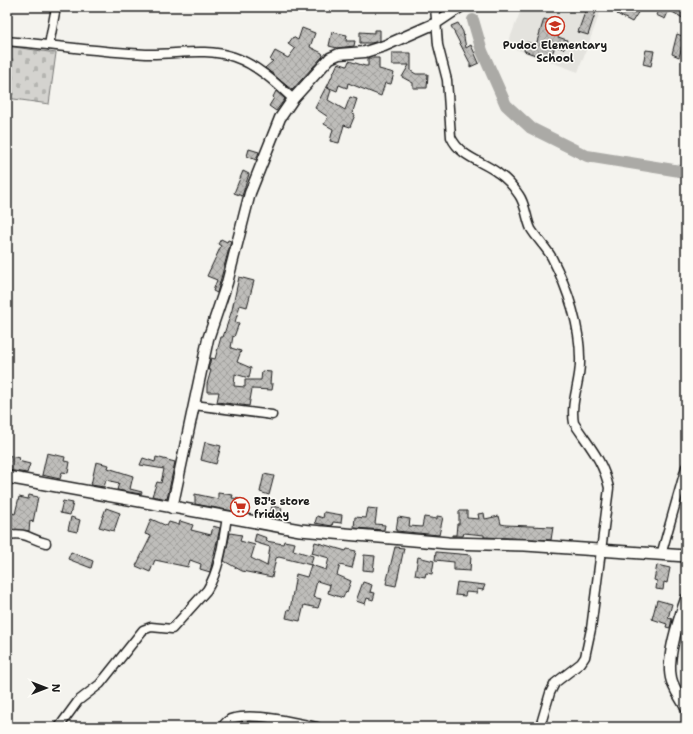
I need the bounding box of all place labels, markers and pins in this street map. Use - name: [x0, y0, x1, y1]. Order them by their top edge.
- school or university icon: Pudoc Elementary School: [544, 15, 566, 37]
- place label: Pudoc Elementary School: [503, 38, 607, 66]
- place label: BJ's store friday: [254, 494, 310, 522]
- supermarket icon: BJ's store friday: [229, 496, 251, 518]

